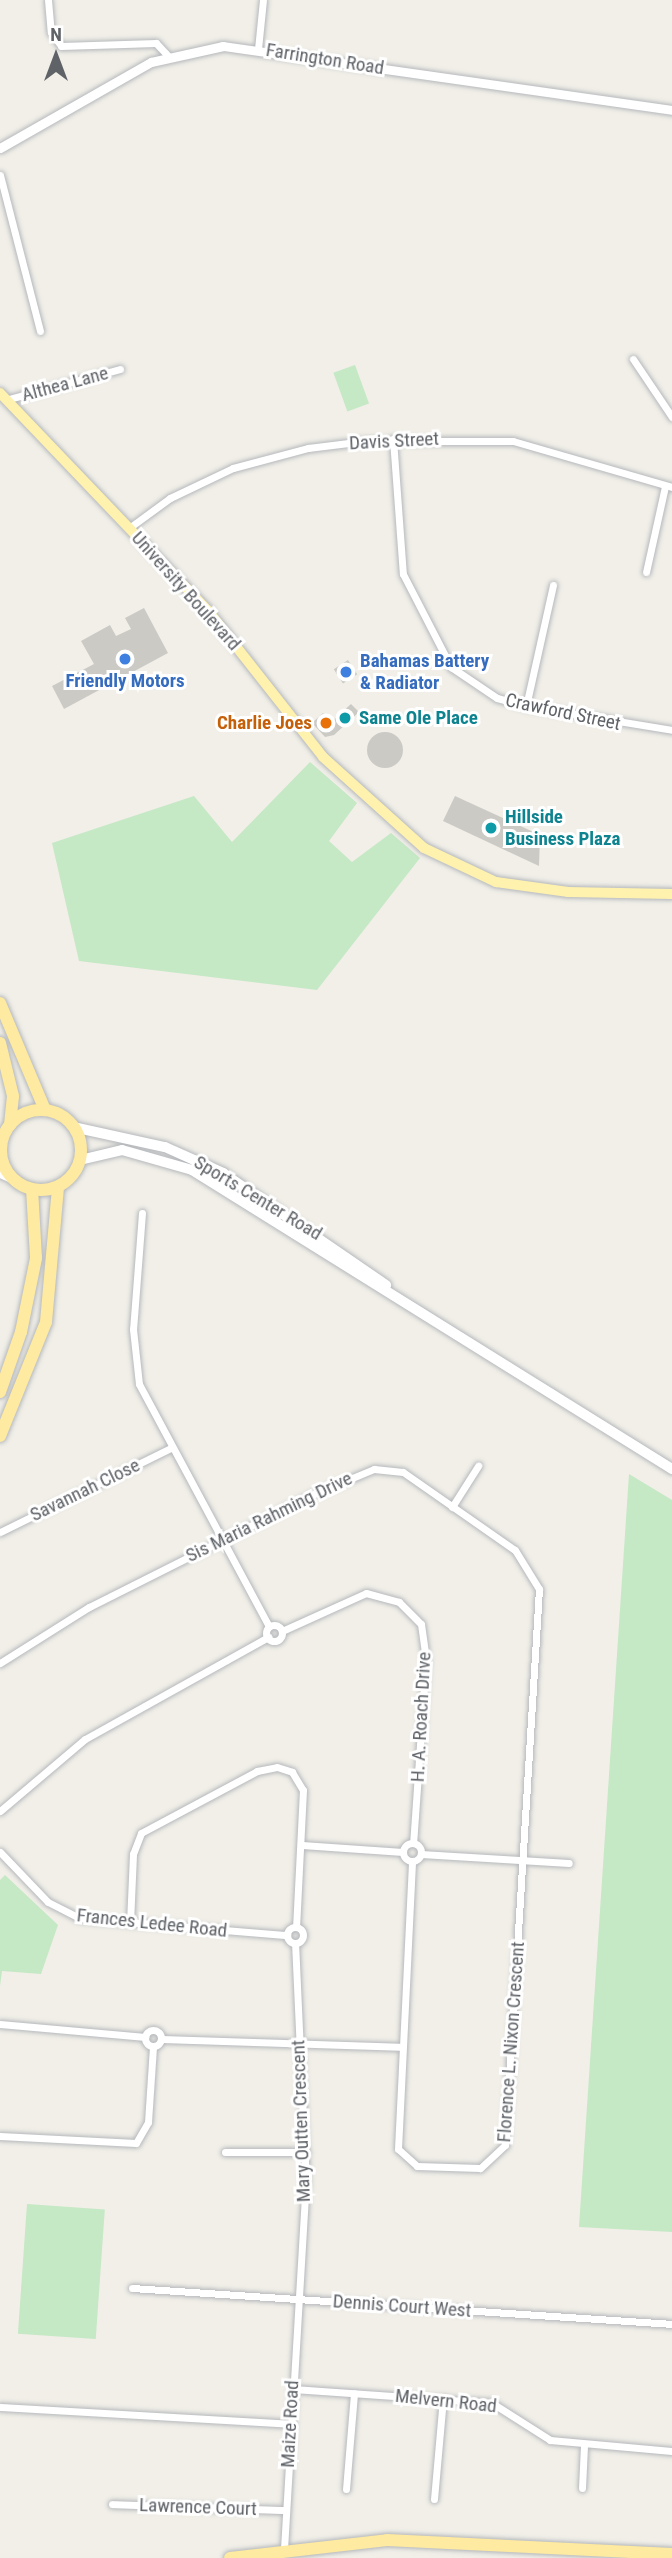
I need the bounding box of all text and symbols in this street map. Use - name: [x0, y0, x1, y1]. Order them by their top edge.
- north arrow: [21, 21, 91, 91]
- text: N: [50, 23, 62, 46]
- street label: Farrington Road: [264, 38, 386, 80]
- street label: Althea Lane: [19, 362, 111, 406]
- street label: Davis Street: [349, 427, 439, 455]
- street label: University Boulevard: [127, 527, 245, 655]
- place label: Bahamas Battery & Radiator: [360, 650, 489, 694]
- marker: Friendly Motors: [117, 651, 133, 667]
- marker: Bahamas Battery & Radiator: [338, 664, 354, 680]
- place label: Friendly Motors: [65, 670, 185, 692]
- street label: Crawford Street: [503, 689, 623, 735]
- place label: Same Ole Place: [359, 707, 478, 729]
- marker: Same Ole Place: [337, 710, 353, 726]
- place label: Charlie Joes: [217, 712, 312, 734]
- marker: Charlie Joes: [318, 715, 334, 731]
- place label: Hillside Business Plaza: [505, 806, 621, 850]
- marker: Hillside Business Plaza: [483, 820, 499, 836]
- street label: Sports Center Road: [190, 1151, 326, 1245]
- street label: Savannah Close: [26, 1454, 144, 1526]
- street label: Sis Maria Rahming Drive: [182, 1467, 356, 1567]
- street label: H. A. Roach Drive: [406, 1651, 436, 1783]
- street label: Frances Ledee Road: [76, 1904, 228, 1942]
- street label: Florence L. Nixon Crescent: [493, 1941, 529, 2143]
- street label: Mary Outten Crescent: [287, 2039, 315, 2203]
- street label: Dennis Court West: [332, 2290, 472, 2322]
- street label: Maize Road: [276, 2380, 304, 2468]
- street label: Melvern Road: [394, 2384, 498, 2418]
- street label: Lawrence Court: [139, 2494, 257, 2520]

